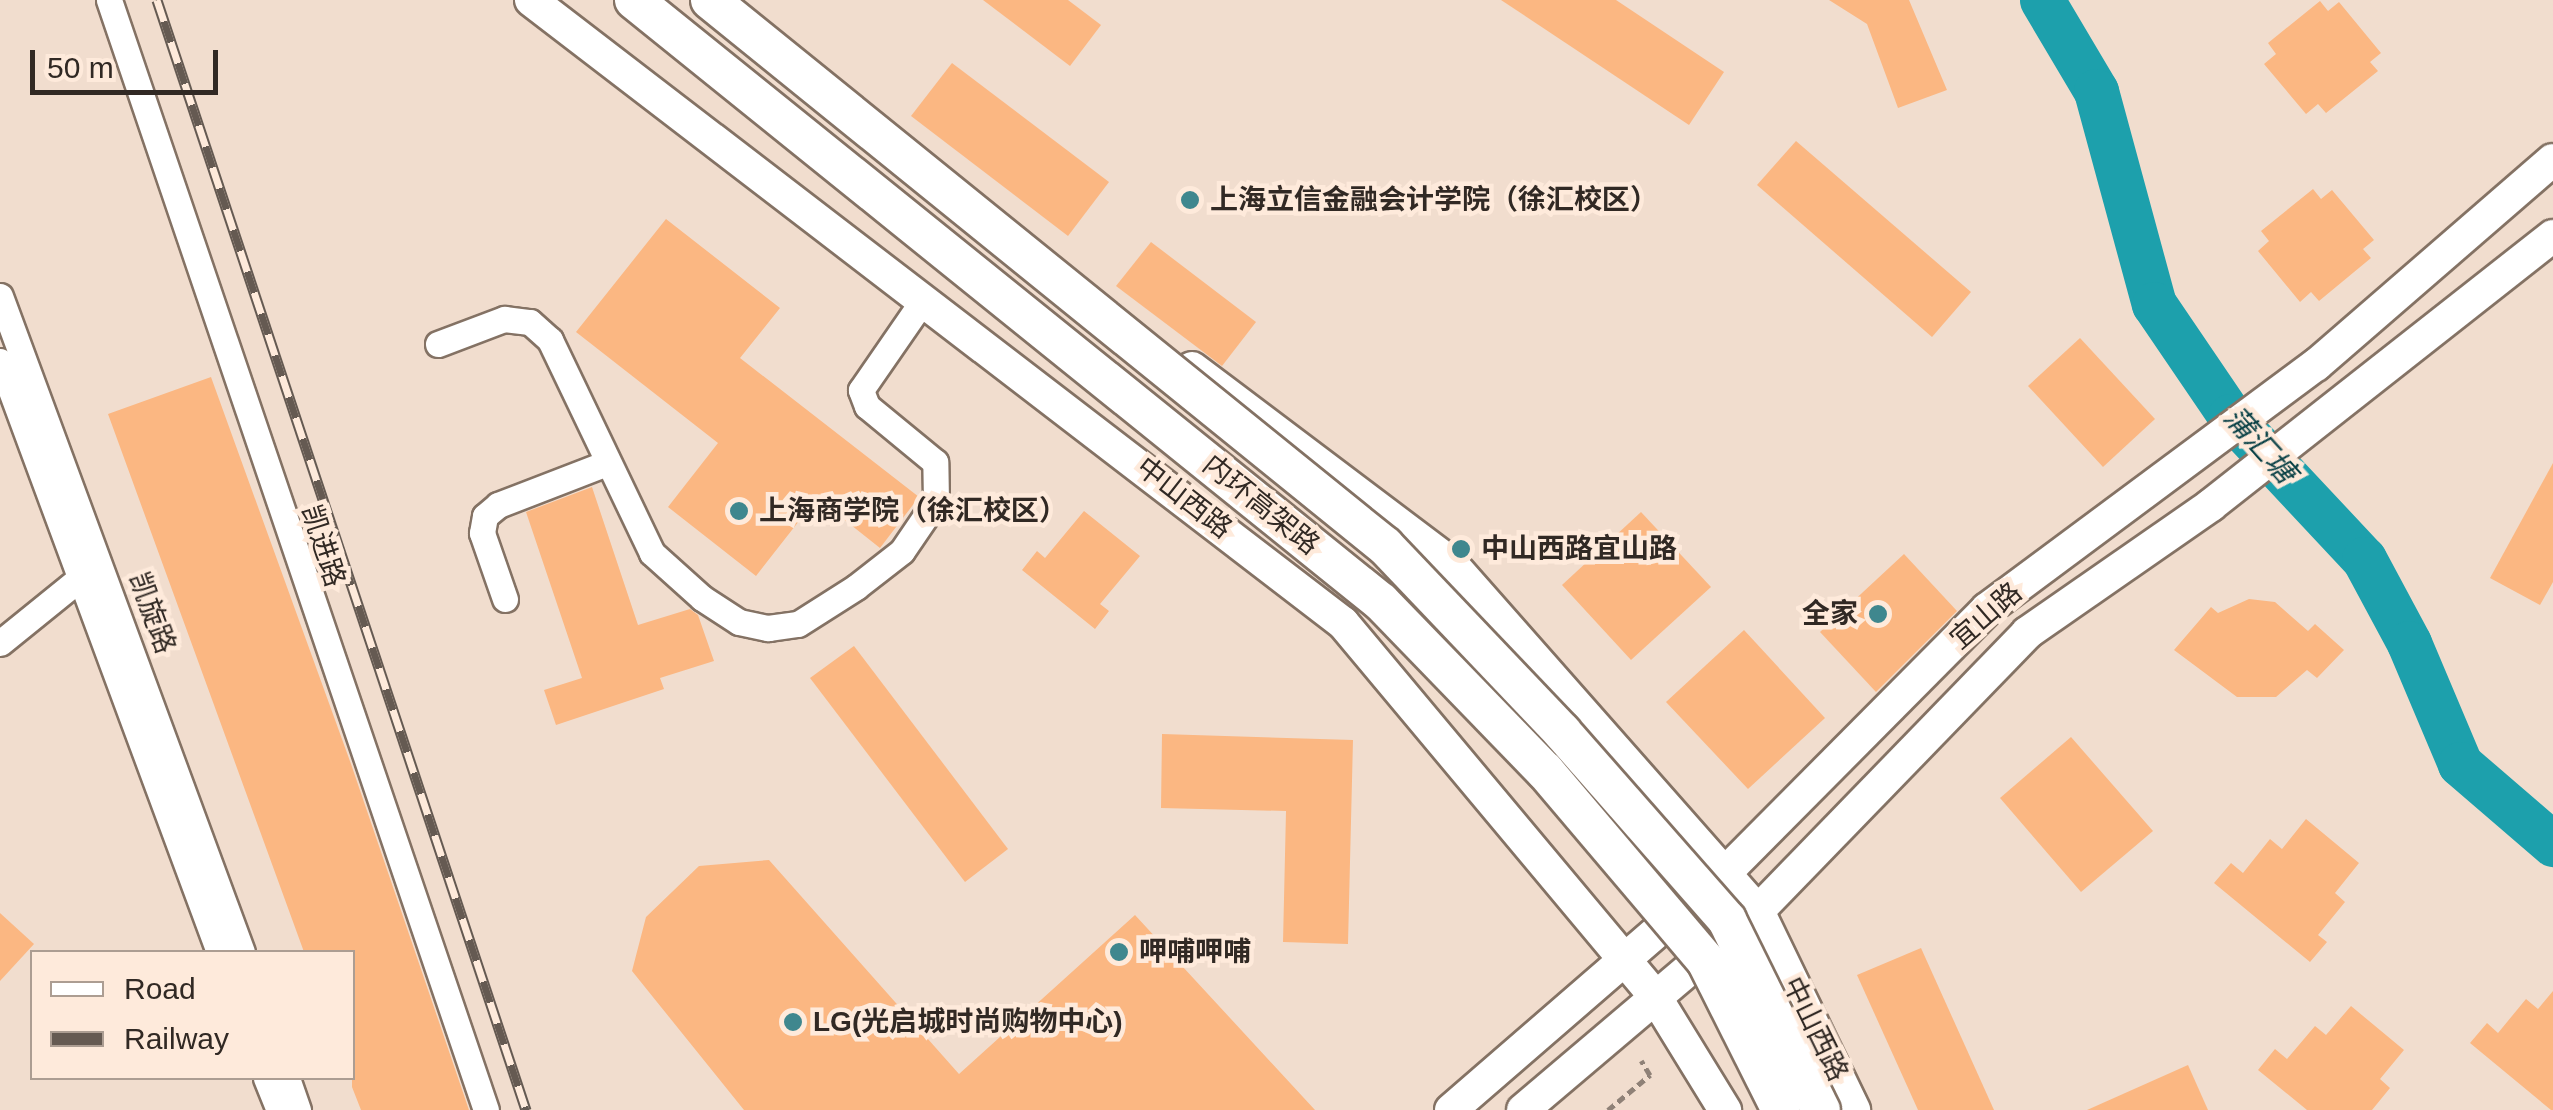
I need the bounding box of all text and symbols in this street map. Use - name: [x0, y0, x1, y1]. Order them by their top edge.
- scale bar: [35, 30, 222, 92]
- text: 50 m: [47, 51, 114, 84]
- place label: 上海立信金融会计学院（徐汇校区）: [1210, 183, 1658, 217]
- marker: 上海立信金融会计学院（徐汇校区）: [1179, 189, 1201, 211]
- water label: 蒲汇塘: [2217, 400, 2303, 490]
- street label: 内环高架路: [1196, 448, 1326, 562]
- street label: 中山西路: [1130, 450, 1238, 546]
- place label: 上海商学院（徐汇校区）: [759, 494, 1067, 528]
- marker: 上海商学院（徐汇校区）: [728, 500, 750, 522]
- street label: 凯进路: [294, 501, 352, 591]
- place label: 中山西路宜山路: [1481, 532, 1677, 566]
- marker: 中山西路宜山路: [1450, 538, 1472, 560]
- street label: 凯旋路: [122, 568, 182, 658]
- street label: 宜山路: [1943, 576, 2029, 656]
- place label: 全家: [1802, 597, 1858, 631]
- marker: 全家: [1867, 603, 1889, 625]
- place label: 呷哺呷哺: [1139, 935, 1251, 969]
- marker: 呷哺呷哺: [1108, 941, 1130, 963]
- legend: [30, 950, 355, 1080]
- street label: 中山西路: [1775, 971, 1855, 1087]
- text: Road: [124, 972, 196, 1005]
- place label: LG(光启城时尚购物中心): [813, 1005, 1123, 1039]
- marker: LG(光启城时尚购物中心): [782, 1011, 804, 1033]
- text: Railway: [124, 1022, 229, 1055]

